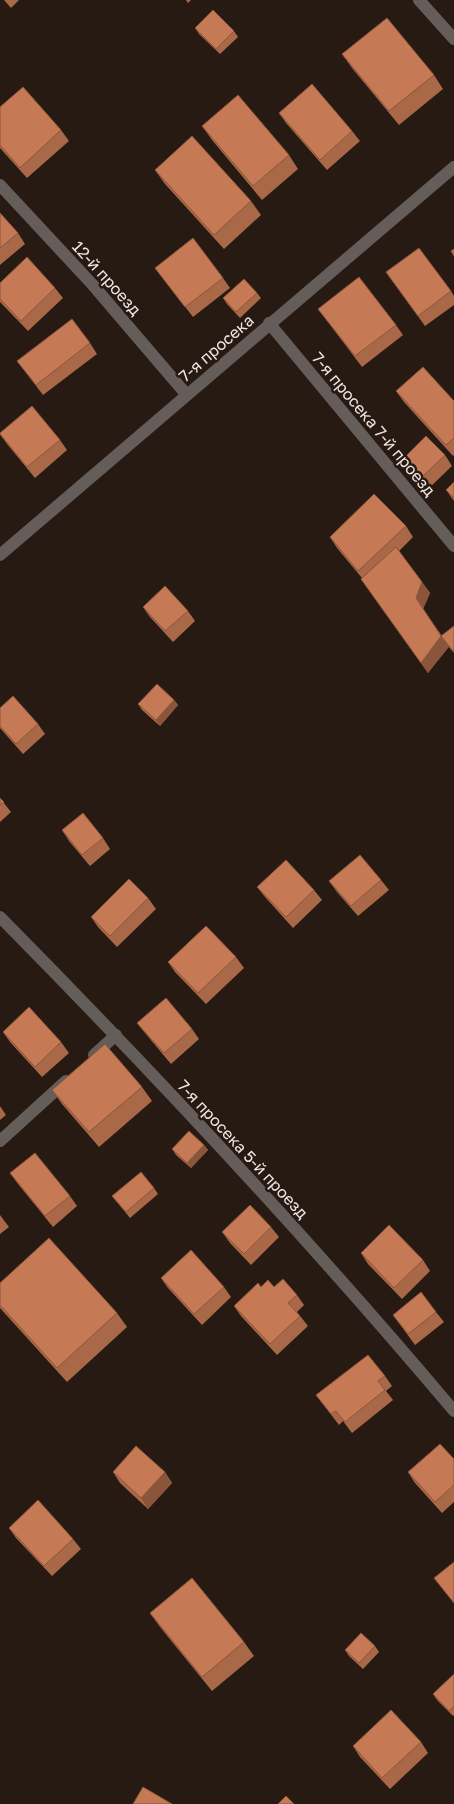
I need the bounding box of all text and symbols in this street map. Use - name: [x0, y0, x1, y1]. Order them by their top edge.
- street label: 12-й проезд: [68, 237, 146, 320]
- street label: 7-я просека: [174, 310, 258, 386]
- street label: 7-я просека 7-й проезд: [308, 348, 440, 500]
- street label: 7-я просека 5-й проезд: [174, 1076, 313, 1223]

